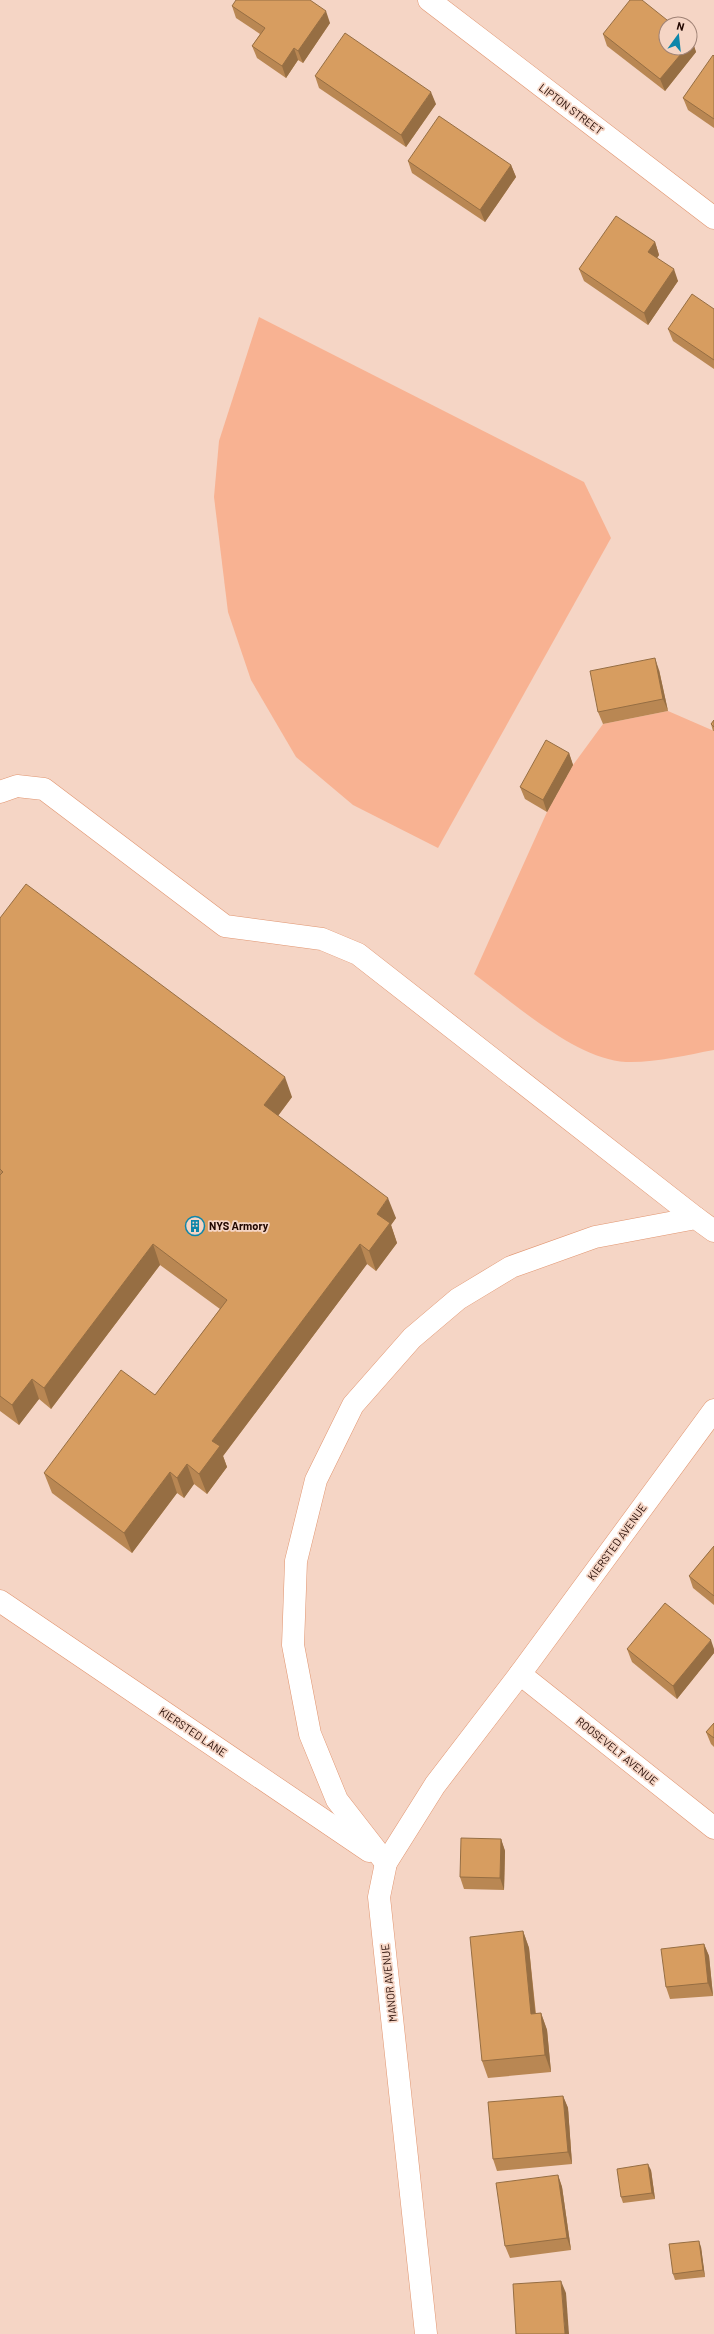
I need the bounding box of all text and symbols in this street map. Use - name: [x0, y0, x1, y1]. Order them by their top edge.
- north arrow: [658, 16, 698, 56]
- text: N: [675, 19, 686, 33]
- street label: LIPTON STREET: [537, 80, 606, 137]
- building icon: NYS Armory: [184, 1215, 206, 1237]
- place label: NYS Armory: [209, 1219, 269, 1232]
- street label: KIERSTED AVENUE: [584, 1501, 649, 1583]
- street label: KIERSTED LANE: [157, 1704, 230, 1759]
- street label: ROOSEVELT AVENUE: [574, 1714, 661, 1788]
- street label: MANOR AVENUE: [378, 1943, 399, 2023]

